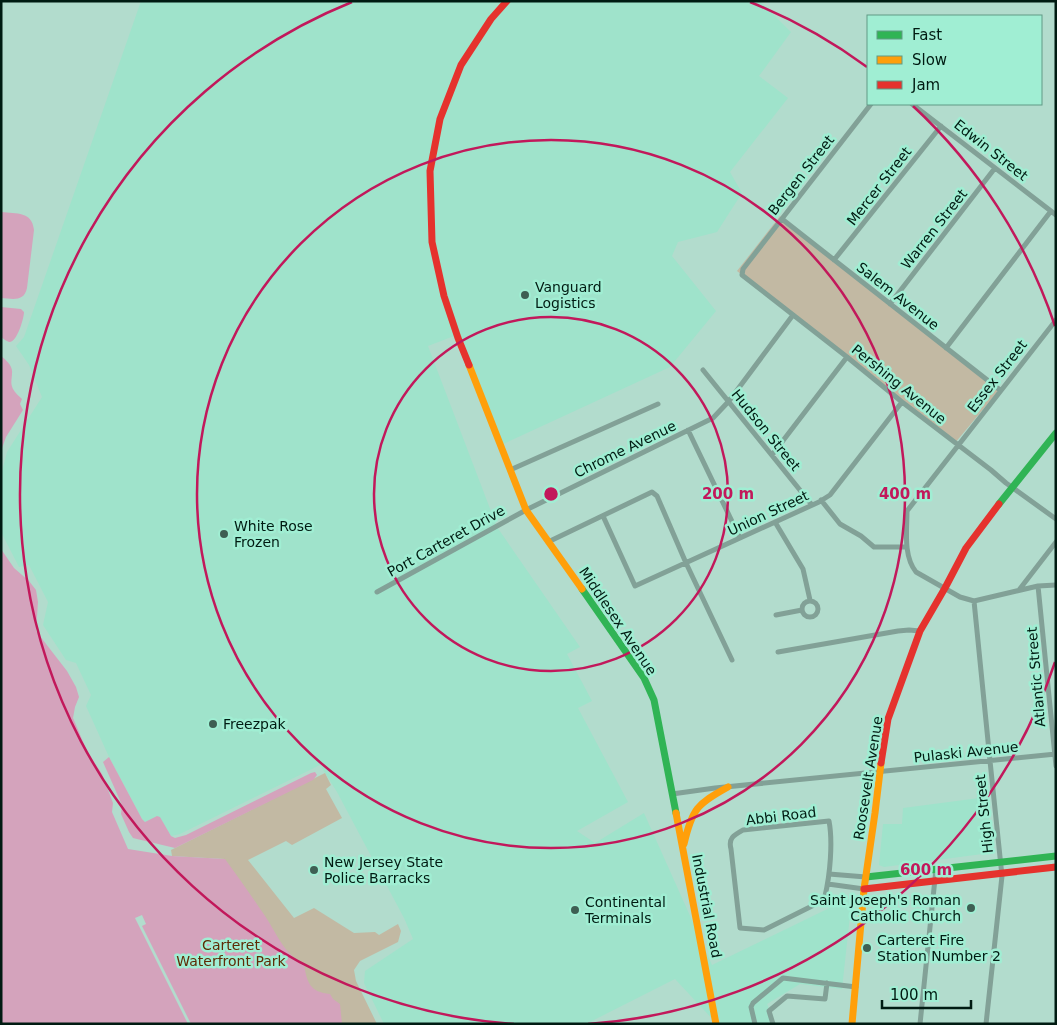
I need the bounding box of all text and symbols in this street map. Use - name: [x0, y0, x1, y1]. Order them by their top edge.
- legend: [867, 15, 1042, 105]
- text: Fast: [912, 26, 942, 44]
- text: Slow: [912, 51, 947, 69]
- text: Jam: [911, 76, 940, 94]
- street label: Edwin Street: [951, 116, 1031, 184]
- street label: Bergen Street: [765, 131, 838, 218]
- street label: Mercer Street: [843, 143, 915, 228]
- street label: Warren Street: [898, 185, 970, 272]
- street label: Salem Avenue: [854, 259, 942, 333]
- place label: Vanguard Logistics: [535, 279, 602, 311]
- marker: Vanguard Logistics: [519, 289, 531, 301]
- street label: Essex Street: [964, 336, 1030, 415]
- street label: Pershing Avenue: [849, 341, 949, 427]
- street label: Hudson Street: [728, 386, 804, 474]
- street label: Chrome Avenue: [571, 417, 679, 481]
- centre of rings: [542, 485, 560, 503]
- text: 200 m: [702, 485, 754, 503]
- text: 400 m: [879, 485, 931, 503]
- street label: Union Street: [725, 487, 811, 539]
- street label: Port Carteret Drive: [385, 502, 507, 580]
- place label: White Rose Frozen: [234, 518, 313, 550]
- marker: White Rose Frozen: [218, 528, 230, 540]
- street label: Middlesex Avenue: [576, 564, 660, 678]
- street label: Atlantic Street: [1024, 626, 1048, 728]
- street label: Roosevelt Avenue: [850, 715, 886, 841]
- place label: Freezpak: [223, 716, 287, 732]
- marker: Freezpak: [207, 718, 219, 730]
- street label: Pulaski Avenue: [913, 739, 1019, 765]
- street label: High Street: [972, 773, 996, 854]
- street label: Abbi Road: [745, 804, 817, 828]
- street label: Industrial Road: [689, 853, 725, 959]
- place label: New Jersey State Police Barracks: [324, 854, 443, 886]
- text: 600 m: [900, 861, 952, 879]
- marker: New Jersey State Police Barracks: [308, 864, 320, 876]
- place label: Saint Joseph's Roman Catholic Church: [810, 892, 961, 924]
- place label: Continental Terminals: [584, 894, 666, 926]
- marker: Saint Joseph's Roman Catholic Church: [965, 902, 977, 914]
- marker: Continental Terminals: [569, 904, 581, 916]
- place label: Carteret Fire Station Number 2: [877, 932, 1001, 964]
- park label: Carteret Waterfront Park: [176, 937, 287, 969]
- marker: Carteret Fire Station Number 2: [861, 942, 873, 954]
- scale bar: [882, 978, 971, 1010]
- text: 100 m: [890, 986, 938, 1004]

